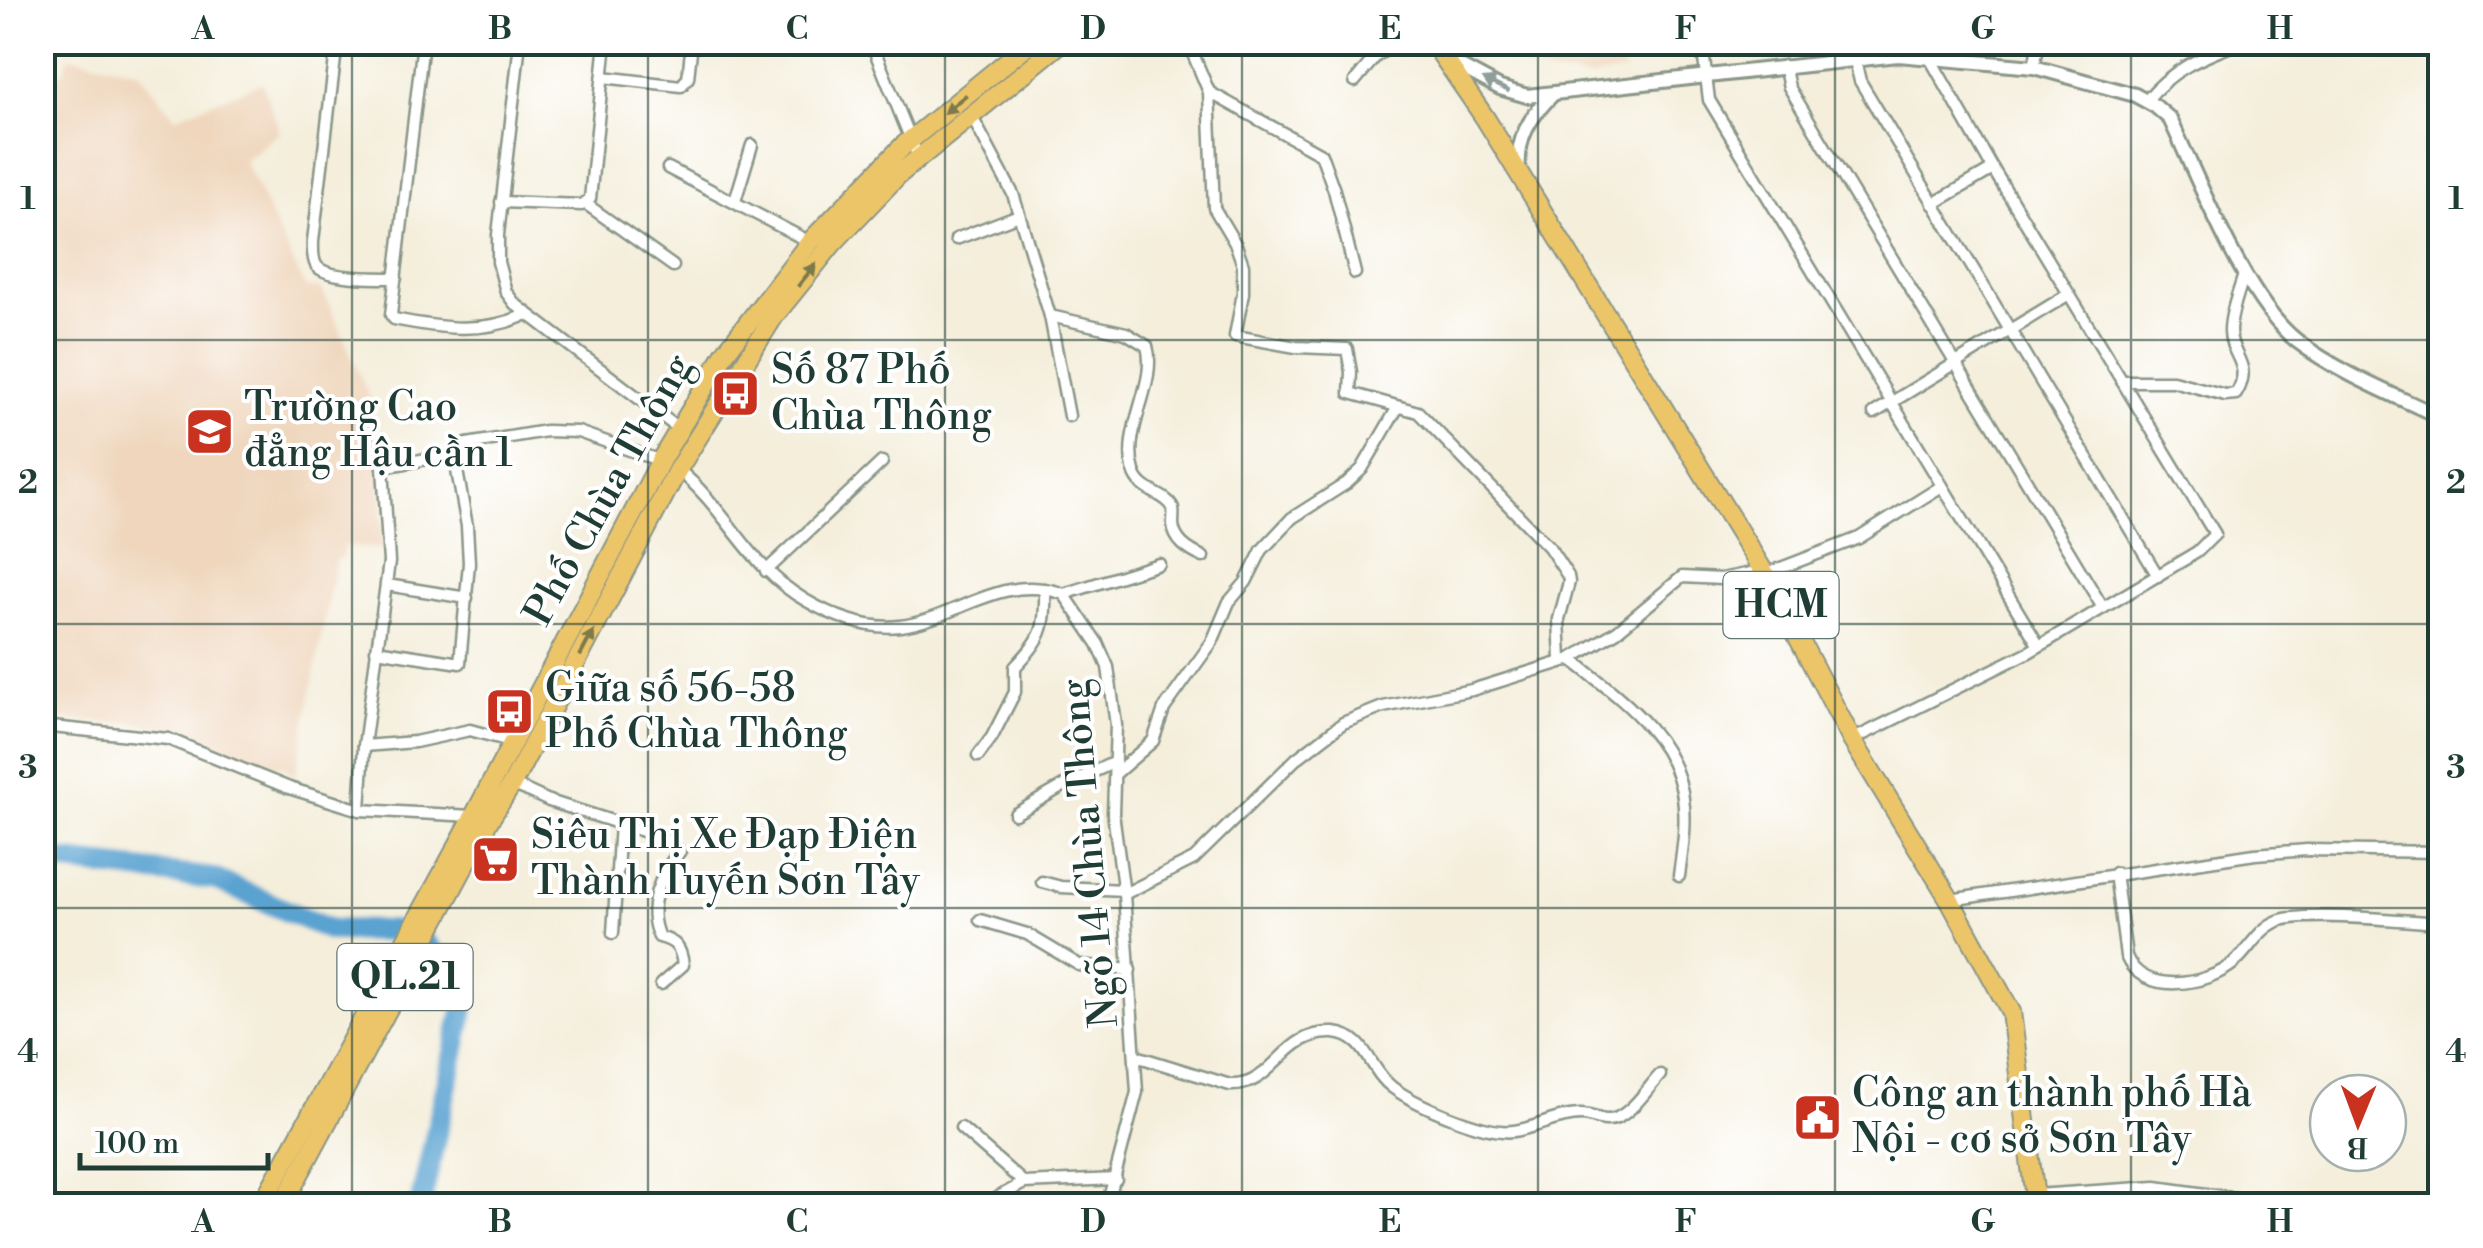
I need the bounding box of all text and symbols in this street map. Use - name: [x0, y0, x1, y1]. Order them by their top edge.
- text: A: [191, 9, 216, 49]
- text: B: [488, 9, 512, 49]
- text: C: [786, 9, 808, 49]
- text: D: [1080, 9, 1106, 49]
- text: E: [1379, 9, 1401, 49]
- text: F: [1675, 9, 1697, 49]
- text: G: [1970, 9, 1996, 49]
- text: H: [2267, 9, 2293, 49]
- one-way arrow: [1481, 77, 1510, 94]
- one-way arrow: [943, 93, 968, 114]
- text: 1: [20, 179, 36, 219]
- text: 1: [2448, 179, 2464, 219]
- one-way arrow: [797, 262, 818, 288]
- street label: Phố Chùa Thông: [514, 345, 705, 635]
- place label: Số 87 Phố Chùa Thông: [771, 346, 992, 443]
- bus stop icon: Số 87 Phố Chùa Thông: [710, 368, 762, 420]
- place label: Trường Cao đẳng Hậu cần 1: [244, 383, 513, 480]
- school or university icon: Trường Cao đẳng Hậu cần 1: [183, 405, 235, 457]
- text: 2: [18, 463, 38, 503]
- text: 2: [2446, 463, 2466, 503]
- road number: HCM: [1724, 572, 1838, 638]
- one-way arrow: [578, 628, 595, 657]
- place label: Giữa số 56-58 Phố Chùa Thông: [545, 664, 848, 761]
- street label: Ngõ 14 Chùa Thông: [1050, 676, 1131, 1029]
- bus stop icon: Giữa số 56-58 Phố Chùa Thông: [484, 686, 536, 738]
- text: 3: [18, 748, 38, 788]
- text: 3: [2446, 748, 2466, 788]
- place label: Siêu Thị Xe Đạp Điện Thành Tuyến Sơn Tây: [531, 811, 920, 908]
- supermarket icon: Siêu Thị Xe Đạp Điện Thành Tuyến Sơn Tây: [470, 833, 522, 885]
- road number: QL.21: [338, 944, 472, 1010]
- text: 4: [17, 1032, 39, 1072]
- text: 4: [2445, 1032, 2467, 1072]
- place label: Công an thành phố Hà Nội - cơ sở Sơn Tây: [1852, 1069, 2252, 1166]
- north arrow: [2308, 1073, 2408, 1173]
- public building icon: Công an thành phố Hà Nội - cơ sở Sơn Tây: [1791, 1091, 1843, 1143]
- scale bar: [80, 1108, 268, 1170]
- text: 100 m: [95, 1125, 179, 1163]
- text: B: [2347, 1129, 2368, 1164]
- text: A: [191, 1202, 216, 1242]
- text: B: [488, 1202, 512, 1242]
- text: C: [786, 1202, 808, 1242]
- text: D: [1080, 1202, 1106, 1242]
- text: E: [1379, 1202, 1401, 1242]
- text: F: [1675, 1202, 1697, 1242]
- text: G: [1970, 1202, 1996, 1242]
- text: H: [2267, 1202, 2293, 1242]

